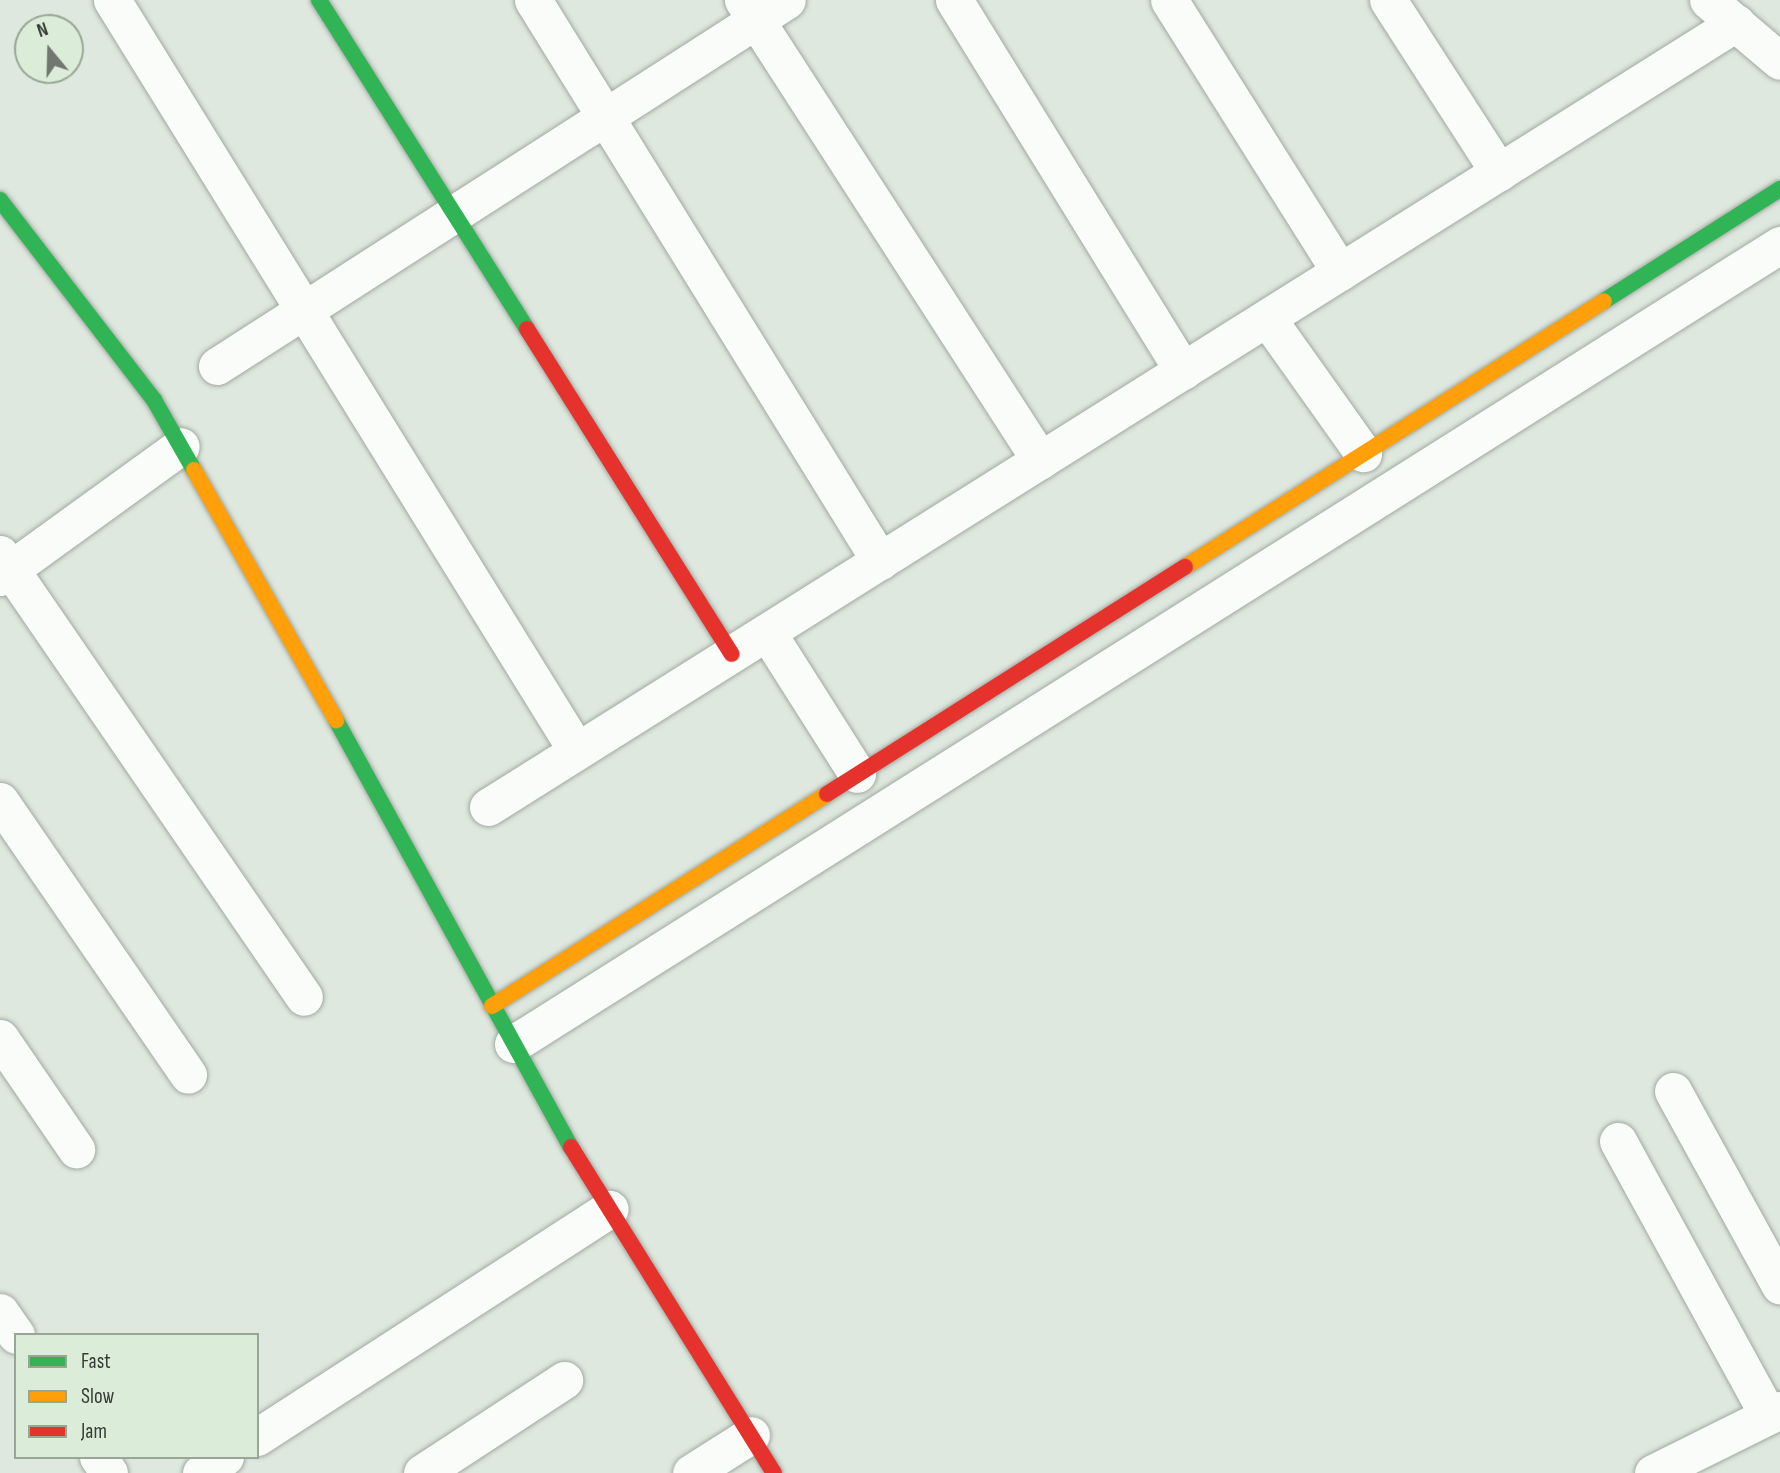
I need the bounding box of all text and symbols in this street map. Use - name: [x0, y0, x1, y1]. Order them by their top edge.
- north arrow: [14, 14, 84, 84]
- text: N: [34, 18, 51, 43]
- legend: [14, 1333, 259, 1459]
- text: Fast: [81, 1349, 111, 1374]
- text: Slow: [81, 1384, 114, 1409]
- text: Jam: [81, 1419, 107, 1444]

